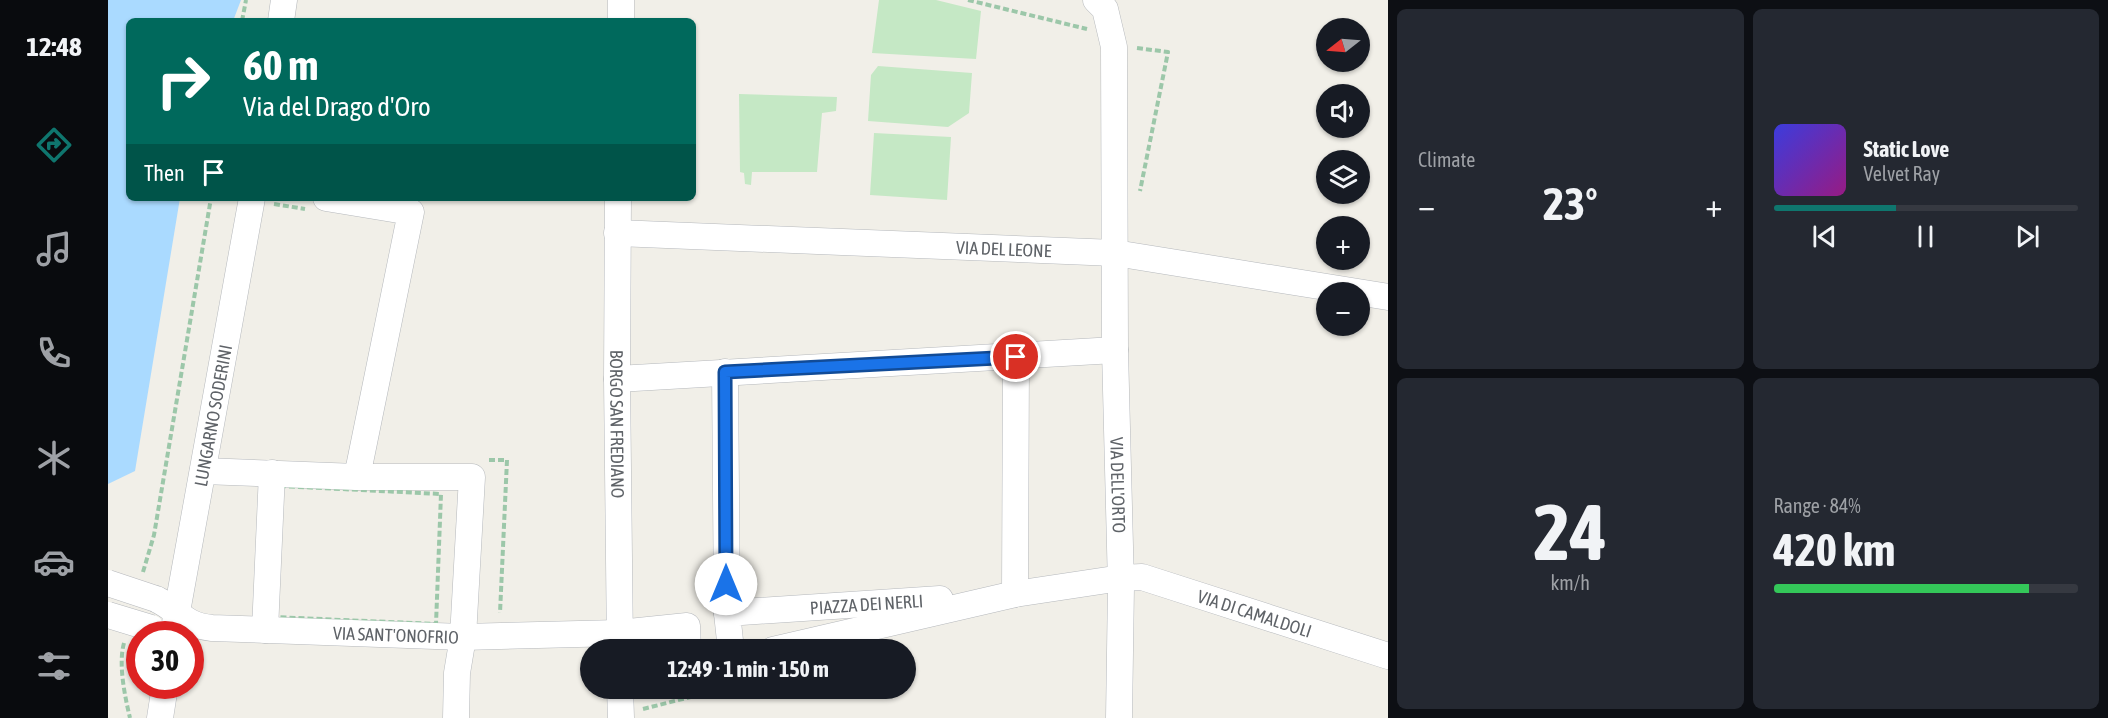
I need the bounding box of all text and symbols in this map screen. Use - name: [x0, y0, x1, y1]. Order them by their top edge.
- north arrow: [1316, 18, 1370, 72]
- map controls: [1316, 18, 1370, 336]
- text: 12:48: [26, 31, 82, 62]
- text: 60 m: [243, 41, 318, 89]
- icon: right: [144, 42, 222, 120]
- button: sound: [1316, 84, 1370, 138]
- text: Via del Drago d'Oro: [243, 91, 431, 122]
- icon: directions: [33, 124, 75, 166]
- text: Static Love: [1864, 136, 1949, 162]
- text: Climate: [1418, 148, 1475, 171]
- button: layers: [1316, 150, 1370, 204]
- icon: arrive: [197, 156, 230, 189]
- text: Then: [144, 160, 185, 186]
- text: Velvet Ray: [1864, 162, 1940, 185]
- text: 23°: [1543, 178, 1598, 230]
- text: −: [1418, 186, 1435, 224]
- text: +: [1705, 186, 1722, 224]
- button: +: [1316, 216, 1370, 270]
- icon: previous: [1808, 220, 1841, 253]
- icon: pause: [1909, 220, 1942, 253]
- icon: next: [2011, 220, 2044, 253]
- icon: music: [33, 228, 75, 270]
- street label: VIA DEL LEONE: [956, 236, 1052, 261]
- button: −: [1316, 282, 1370, 336]
- pin: [990, 331, 1041, 382]
- icon: phone: [33, 332, 75, 374]
- icon: arrive: [999, 340, 1032, 373]
- street label: LUNGARNO SODERINI: [189, 343, 236, 488]
- street label: BORGO SAN FREDIANO: [606, 350, 629, 498]
- icon: climate: [33, 437, 75, 479]
- street label: VIA DELL'ORTO: [1107, 437, 1130, 533]
- text: 24: [1534, 487, 1607, 577]
- text: Range · 84%: [1774, 494, 1861, 517]
- text: 420 km: [1774, 524, 1895, 576]
- icon: car: [33, 541, 75, 583]
- position arrow: [694, 552, 758, 616]
- text: km/h: [1550, 571, 1590, 594]
- street label: VIA DI CAMALDOLI: [1195, 585, 1314, 641]
- street label: PIAZZA DEI NERLI: [809, 590, 924, 618]
- speed limit sign: 30: [126, 621, 204, 699]
- street label: VIA SANT'ONOFRIO: [333, 622, 459, 647]
- icon: filters: [33, 645, 75, 687]
- text: 12:49 · 1 min · 150 m: [667, 656, 829, 682]

